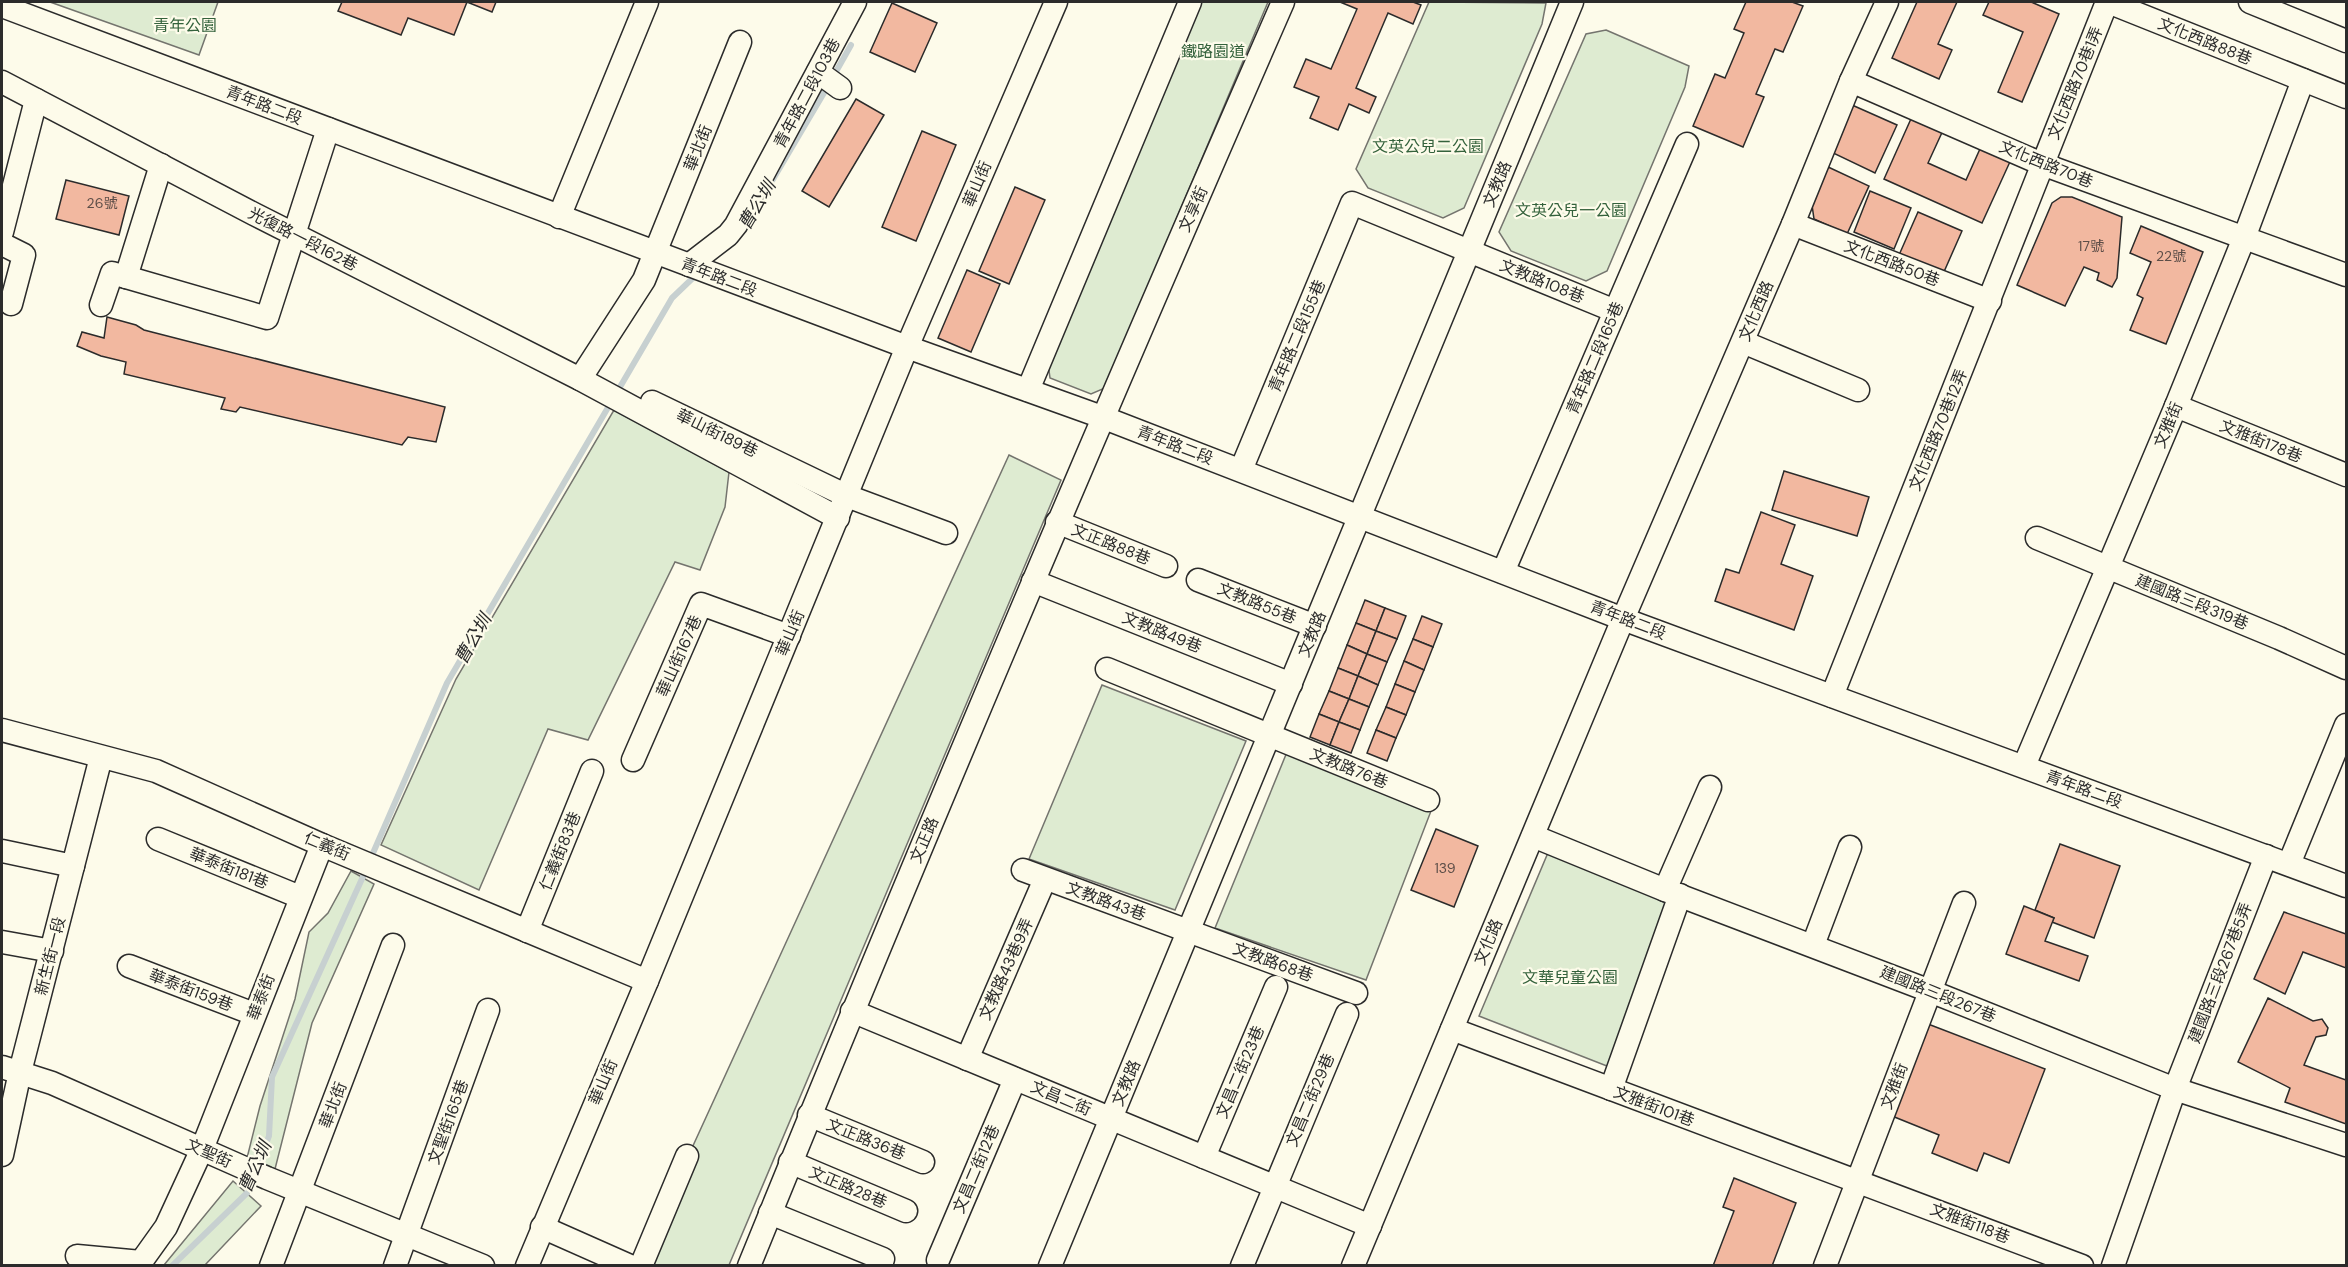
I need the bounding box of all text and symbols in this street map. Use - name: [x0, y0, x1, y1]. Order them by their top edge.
- street label: 文化西路88巷: [2155, 13, 2255, 69]
- park label: 青年公園: [153, 15, 217, 36]
- street label: 文化西路70巷1弄: [2043, 23, 2107, 143]
- street label: 青年路二段103巷: [769, 34, 845, 152]
- park label: 鐵路園道: [1181, 41, 1245, 62]
- street label: 青年路二段: [223, 81, 305, 129]
- street label: 華北街: [679, 122, 717, 174]
- park label: 文英公兒二公園: [1372, 136, 1484, 157]
- street label: 文化西路70巷: [1996, 136, 2096, 192]
- street label: 華山街: [958, 158, 996, 210]
- street label: 文教路: [1478, 158, 1516, 210]
- water label: 曹公圳: [733, 173, 783, 234]
- street label: 文享街: [1174, 183, 1212, 235]
- house number: 26號: [87, 194, 117, 212]
- park label: 文英公兒一公園: [1515, 200, 1627, 221]
- street label: 光復路一段162巷: [245, 202, 361, 276]
- street label: 文化西路50巷: [1841, 235, 1943, 291]
- house number: 17號: [2078, 237, 2104, 255]
- house number: 22號: [2156, 247, 2186, 265]
- street label: 青年路二段: [678, 253, 760, 301]
- street label: 文教路108巷: [1496, 254, 1588, 308]
- street label: 青年路二段155巷: [1264, 276, 1330, 396]
- street label: 文化西路: [1734, 277, 1778, 345]
- street label: 青年路二段165巷: [1562, 298, 1628, 418]
- street label: 文化西路70巷12弄: [1904, 366, 1972, 494]
- street label: 文雅街: [2149, 399, 2187, 451]
- street label: 華山街189巷: [673, 404, 761, 462]
- street label: 文雅街178巷: [2217, 415, 2305, 467]
- street label: 青年路二段: [1134, 421, 1216, 469]
- street label: 文正路88巷: [1068, 519, 1154, 569]
- street label: 建國路三段319巷: [2132, 570, 2252, 634]
- street label: 文教路55巷: [1214, 578, 1300, 628]
- street label: 青年路二段: [1587, 596, 1669, 644]
- water label: 曹公圳: [449, 607, 498, 668]
- street label: 華山街: [771, 607, 809, 659]
- street label: 文教路49巷: [1119, 607, 1205, 657]
- street label: 文教路: [1293, 608, 1331, 660]
- street label: 華山街167巷: [652, 612, 706, 700]
- street label: 文教路76巷: [1307, 743, 1391, 793]
- street label: 青年路二段: [2043, 765, 2125, 813]
- street label: 仁義街83巷: [535, 809, 585, 893]
- street label: 文正路: [905, 814, 943, 866]
- street label: 仁義街: [301, 827, 353, 865]
- street label: 華泰街181巷: [186, 843, 272, 893]
- house number: 139: [1434, 859, 1456, 877]
- street label: 文教路43巷: [1063, 877, 1149, 925]
- street label: 建國路三段267巷5弄: [2183, 900, 2257, 1046]
- street label: 新生街一段: [30, 915, 70, 997]
- street label: 文教路43巷9弄: [974, 915, 1038, 1023]
- street label: 文化路: [1469, 916, 1507, 968]
- street label: 文教路68巷: [1230, 938, 1316, 986]
- street label: 建國路三段267巷: [1877, 961, 1999, 1027]
- street label: 華泰街159巷: [146, 964, 236, 1016]
- park label: 文華兒童公園: [1522, 967, 1618, 988]
- street label: 華泰街: [243, 971, 279, 1023]
- street label: 文昌二街23巷: [1211, 1022, 1269, 1122]
- street label: 文昌二街29巷: [1281, 1050, 1339, 1150]
- street label: 華山街: [584, 1056, 622, 1108]
- street label: 文教路: [1107, 1057, 1145, 1109]
- street label: 文雅街: [1876, 1060, 1912, 1112]
- street label: 文昌二街: [1027, 1076, 1095, 1120]
- street label: 文聖街165巷: [423, 1077, 473, 1167]
- street label: 華北街: [315, 1079, 351, 1131]
- street label: 文雅街101巷: [1611, 1081, 1697, 1131]
- street label: 文正路36巷: [823, 1114, 909, 1164]
- street label: 文昌二街12巷: [948, 1122, 1004, 1216]
- street label: 文聖街: [183, 1134, 235, 1172]
- water label: 曹公圳: [233, 1135, 278, 1197]
- street label: 文正路28巷: [806, 1161, 890, 1213]
- street label: 文雅街118巷: [1927, 1198, 2013, 1248]

